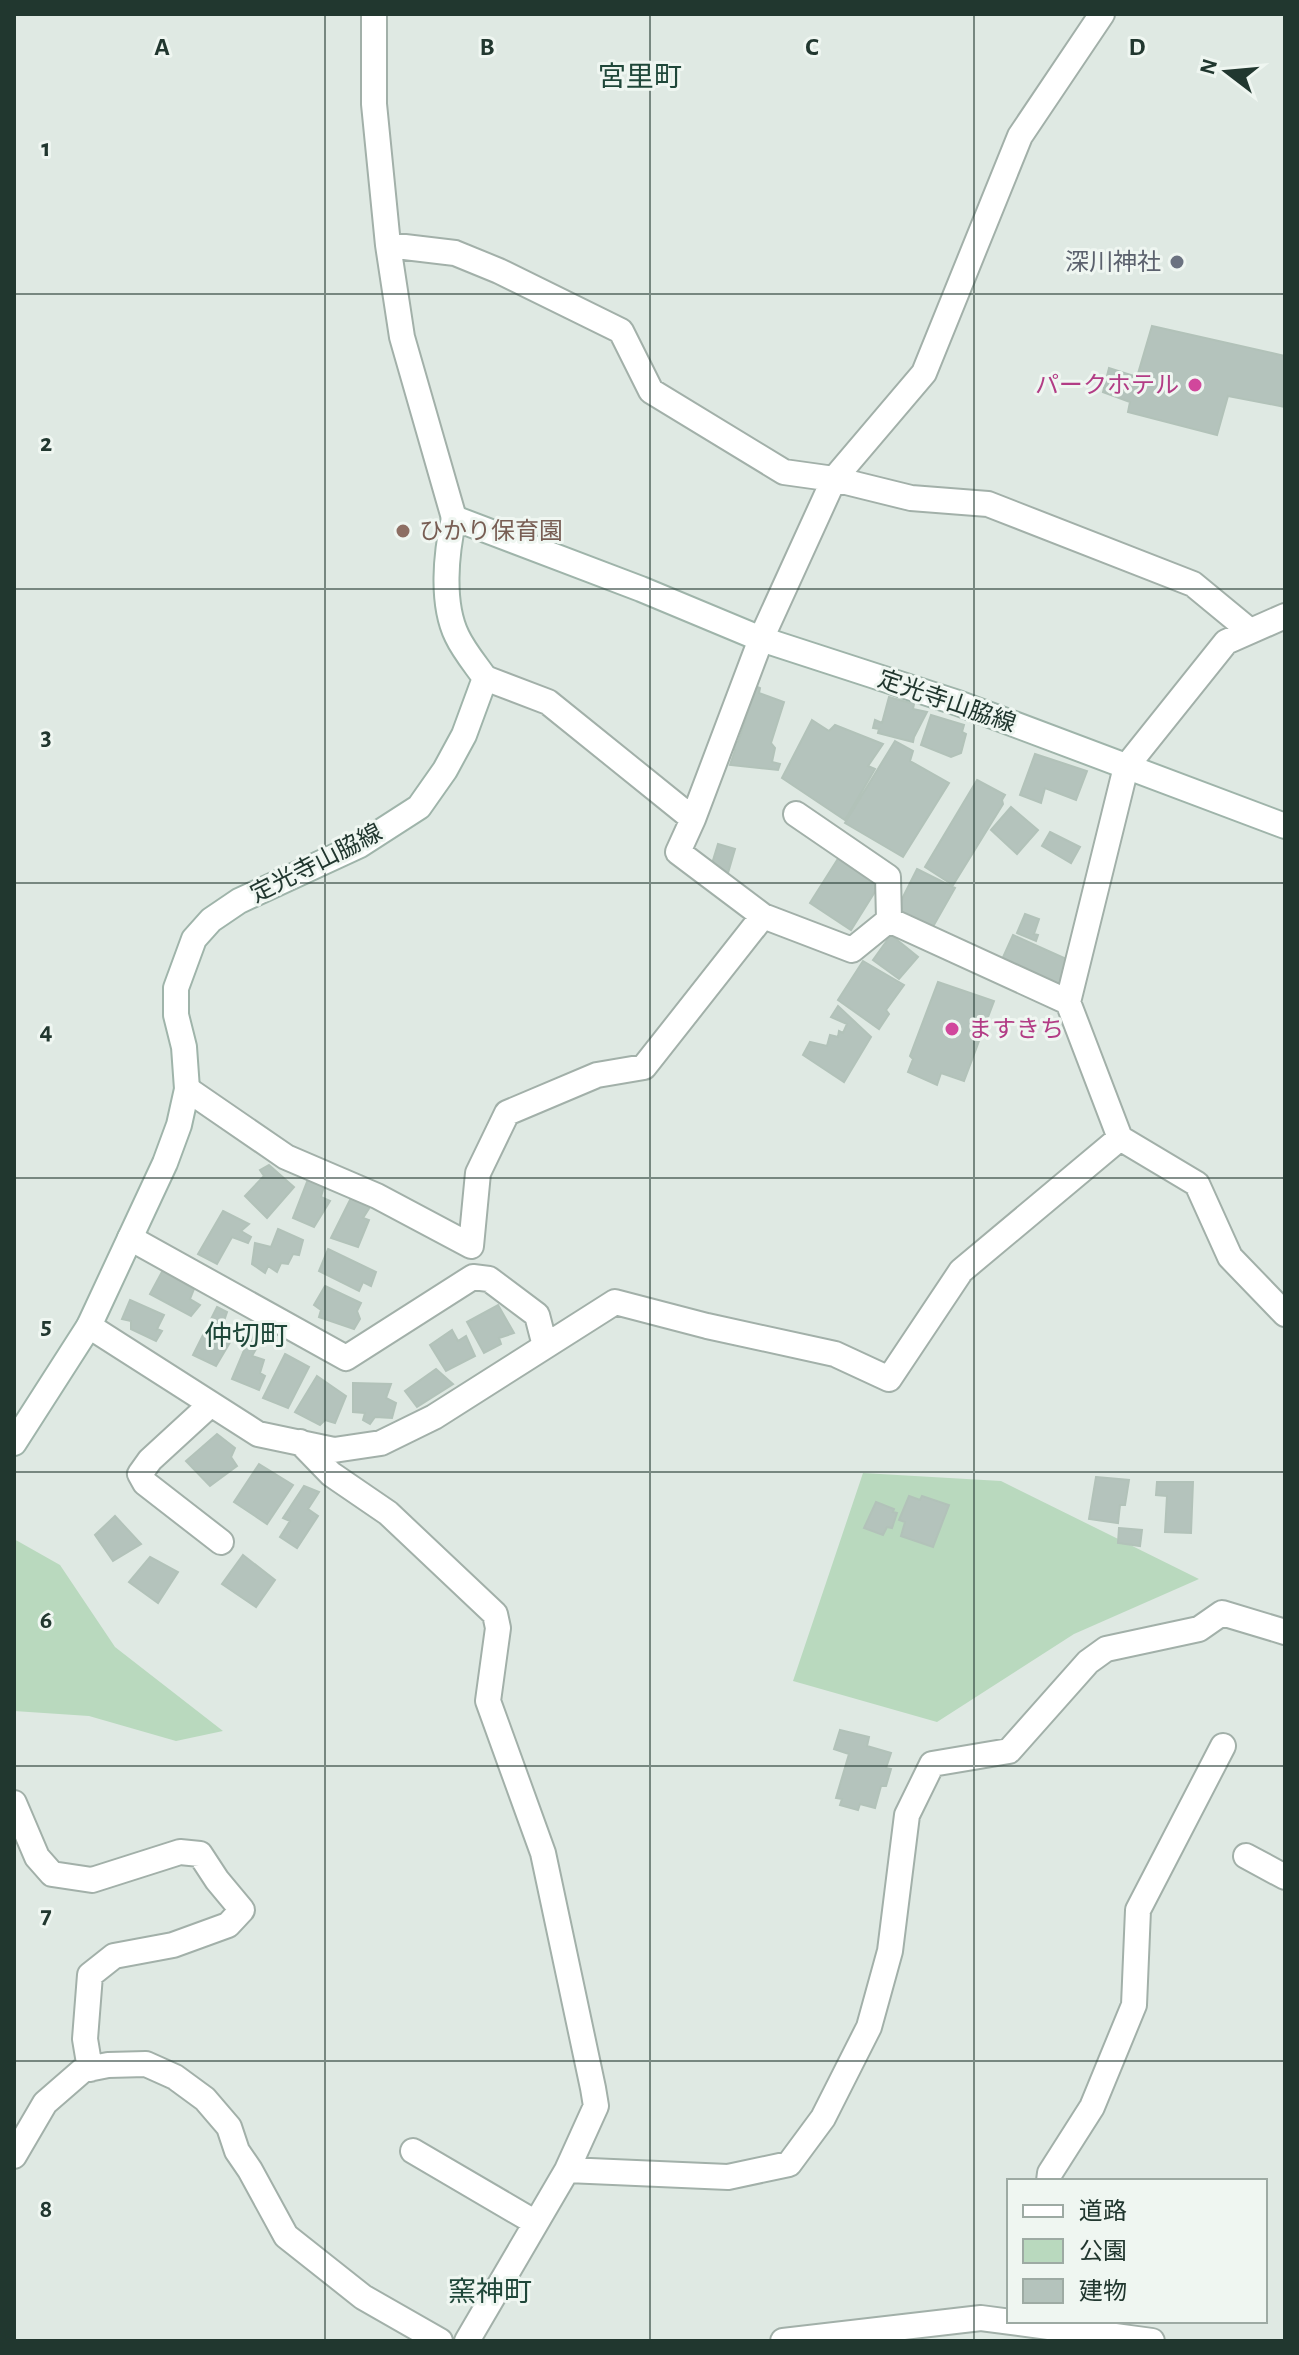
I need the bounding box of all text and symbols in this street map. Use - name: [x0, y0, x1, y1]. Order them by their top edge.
- north arrow: [1187, 32, 1267, 112]
- text: A: [154, 34, 170, 60]
- text: B: [479, 34, 495, 60]
- text: C: [805, 34, 819, 60]
- text: D: [1128, 34, 1146, 60]
- text: N: [1196, 56, 1221, 77]
- district label: 宮里町: [598, 62, 682, 92]
- text: 1: [41, 135, 51, 161]
- place label: 深川神社: [1065, 249, 1161, 275]
- marker: 深川神社: [1168, 253, 1186, 271]
- place label: パークホテル: [1035, 373, 1179, 398]
- marker: パークホテル: [1186, 376, 1204, 394]
- text: 2: [40, 430, 52, 456]
- place label: ひかり保育園: [419, 518, 563, 544]
- marker: ひかり保育園: [394, 522, 412, 540]
- street label: 定光寺山脇線: [875, 665, 1019, 737]
- text: 3: [40, 724, 52, 750]
- street label: 定光寺山脇線: [246, 819, 386, 907]
- place label: ますきち: [968, 1017, 1064, 1042]
- text: 4: [39, 1018, 53, 1044]
- marker: ますきち: [943, 1020, 961, 1038]
- text: 5: [40, 1313, 52, 1339]
- district label: 仲切町: [204, 1321, 288, 1351]
- text: 6: [40, 1607, 52, 1633]
- text: 7: [40, 1902, 52, 1928]
- legend: [1007, 2179, 1267, 2323]
- text: 8: [40, 2196, 52, 2222]
- text: 道路: [1079, 2198, 1127, 2224]
- text: 公園: [1079, 2239, 1127, 2264]
- district label: 窯神町: [448, 2277, 532, 2307]
- text: 建物: [1079, 2279, 1127, 2304]

